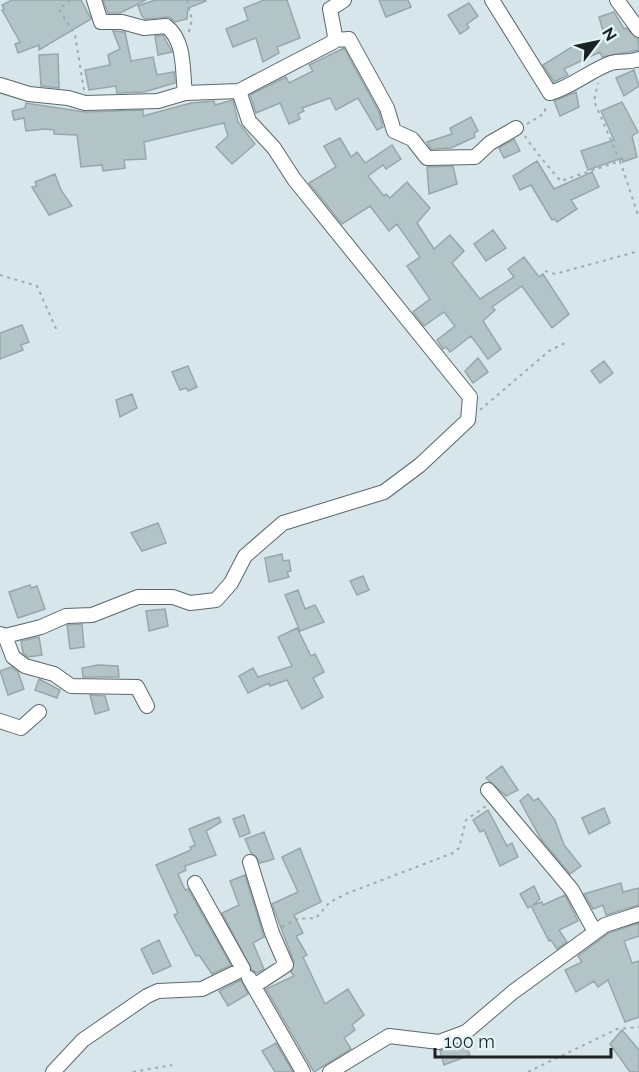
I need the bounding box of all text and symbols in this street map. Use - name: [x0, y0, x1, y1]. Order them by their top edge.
- north arrow: [567, 12, 627, 72]
- text: N: [598, 24, 621, 45]
- scale bar: [435, 1021, 610, 1059]
- text: 100 m: [444, 1031, 495, 1052]

